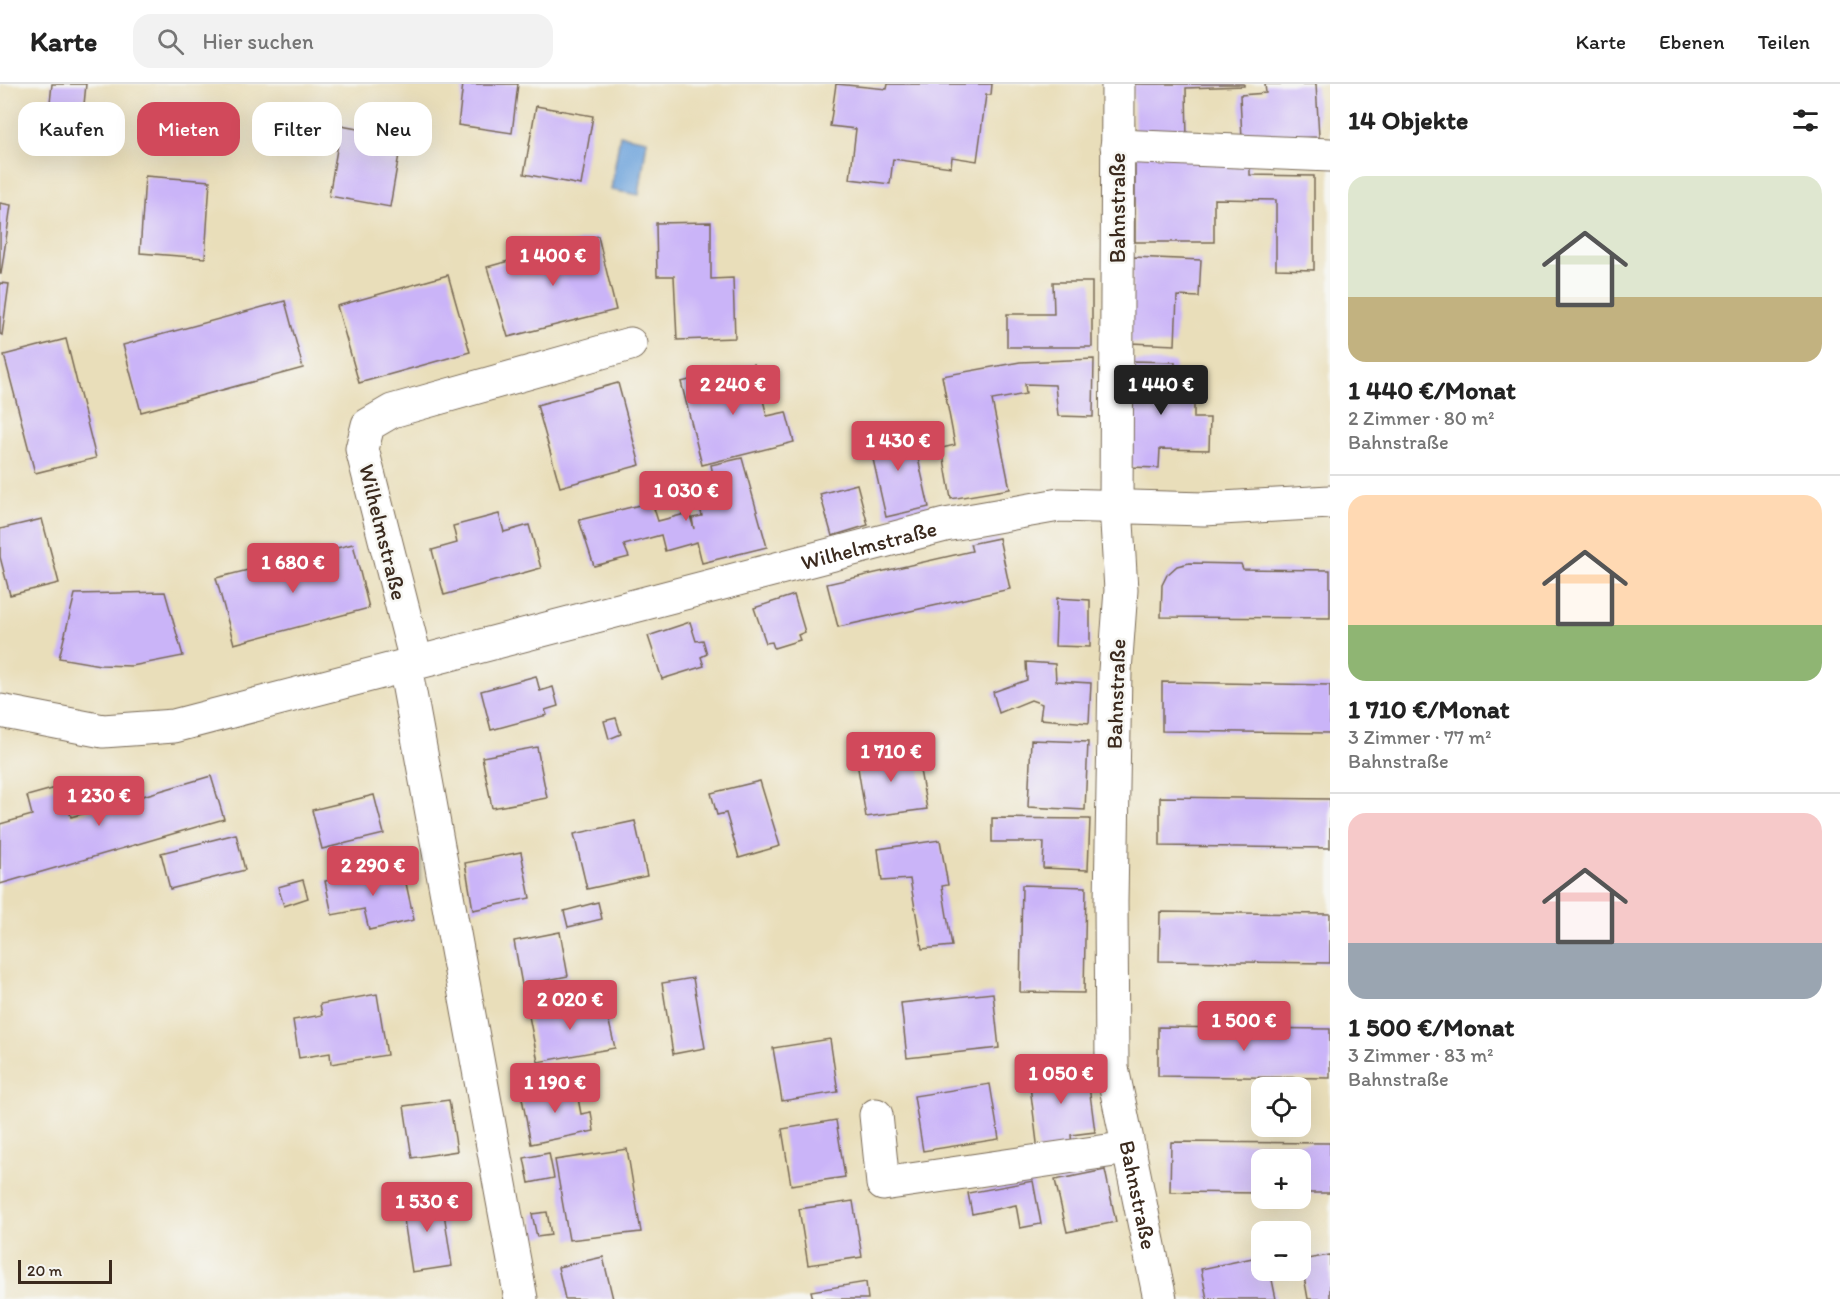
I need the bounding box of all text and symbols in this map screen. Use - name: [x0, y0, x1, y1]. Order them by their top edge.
- search box: [133, 14, 553, 68]
- text: Karte: [30, 24, 97, 58]
- icon: search: [154, 25, 187, 58]
- text: Hier suchen: [202, 28, 314, 55]
- text: Karte: [1576, 29, 1626, 54]
- text: Ebenen: [1659, 29, 1725, 54]
- text: Teilen: [1758, 29, 1810, 54]
- chip: Kaufen: [18, 102, 125, 156]
- chip: Mieten: [137, 102, 240, 156]
- chip: Filter: [252, 102, 342, 156]
- chip: Neu: [354, 102, 432, 156]
- text: 14 Objekte: [1348, 104, 1468, 136]
- icon: filters: [1789, 104, 1822, 137]
- street label: Bahnstraße: [1104, 153, 1131, 263]
- icon: home: [1531, 215, 1639, 323]
- pin: 1 400 €: [498, 236, 608, 287]
- text: 1 400 €: [520, 243, 586, 267]
- pin: 2 240 €: [678, 365, 788, 416]
- pin: 1 440 €: [1106, 365, 1216, 416]
- text: 2 240 €: [700, 372, 766, 396]
- text: 1 440 €: [1128, 372, 1194, 396]
- text: 1 440 €/Monat: [1348, 374, 1516, 406]
- text: 2 Zimmer · 80 m²: [1348, 406, 1495, 430]
- pin: 1 430 €: [843, 421, 953, 472]
- text: 1 430 €: [866, 428, 930, 452]
- text: Bahnstraße: [1348, 430, 1449, 454]
- street label: Wilhelmstraße: [353, 461, 413, 603]
- pin: 1 030 €: [631, 471, 741, 522]
- text: 1 030 €: [653, 478, 719, 502]
- street label: Wilhelmstraße: [798, 514, 940, 576]
- icon: home: [1531, 534, 1639, 642]
- pin: 1 680 €: [238, 543, 348, 594]
- text: 1 680 €: [261, 550, 325, 574]
- street label: Bahnstraße: [1101, 638, 1131, 750]
- text: 1 710 €/Monat: [1348, 693, 1510, 725]
- text: 3 Zimmer · 77 m²: [1348, 725, 1491, 749]
- pin: 1 710 €: [836, 732, 946, 783]
- text: 1 710 €: [860, 739, 922, 763]
- text: Bahnstraße: [1348, 749, 1449, 773]
- pin: 1 230 €: [44, 776, 154, 827]
- text: 1 230 €: [67, 783, 131, 807]
- pin: 2 290 €: [318, 846, 428, 897]
- icon: home: [1531, 852, 1639, 960]
- text: 2 290 €: [341, 853, 405, 877]
- pin: 2 020 €: [515, 980, 625, 1031]
- text: 2 020 €: [537, 987, 603, 1011]
- pin: 1 500 €: [1189, 1001, 1299, 1052]
- text: 1 500 €: [1212, 1008, 1276, 1032]
- text: 1 500 €/Monat: [1348, 1011, 1514, 1043]
- text: 3 Zimmer · 83 m²: [1348, 1043, 1493, 1067]
- pin: 1 050 €: [1006, 1054, 1116, 1105]
- text: 1 050 €: [1029, 1061, 1093, 1085]
- pin: 1 190 €: [500, 1063, 610, 1114]
- text: Bahnstraße: [1348, 1067, 1449, 1091]
- text: 1 190 €: [524, 1070, 586, 1094]
- map controls: [1251, 1077, 1311, 1281]
- button: locate: [1251, 1077, 1311, 1137]
- street label: Bahnstraße: [1114, 1138, 1163, 1252]
- button: +: [1251, 1149, 1311, 1209]
- pin: 1 530 €: [372, 1182, 482, 1233]
- text: 1 530 €: [395, 1189, 459, 1213]
- button: −: [1251, 1221, 1311, 1281]
- scale bar: [18, 1257, 112, 1284]
- text: 20 m: [27, 1261, 62, 1280]

